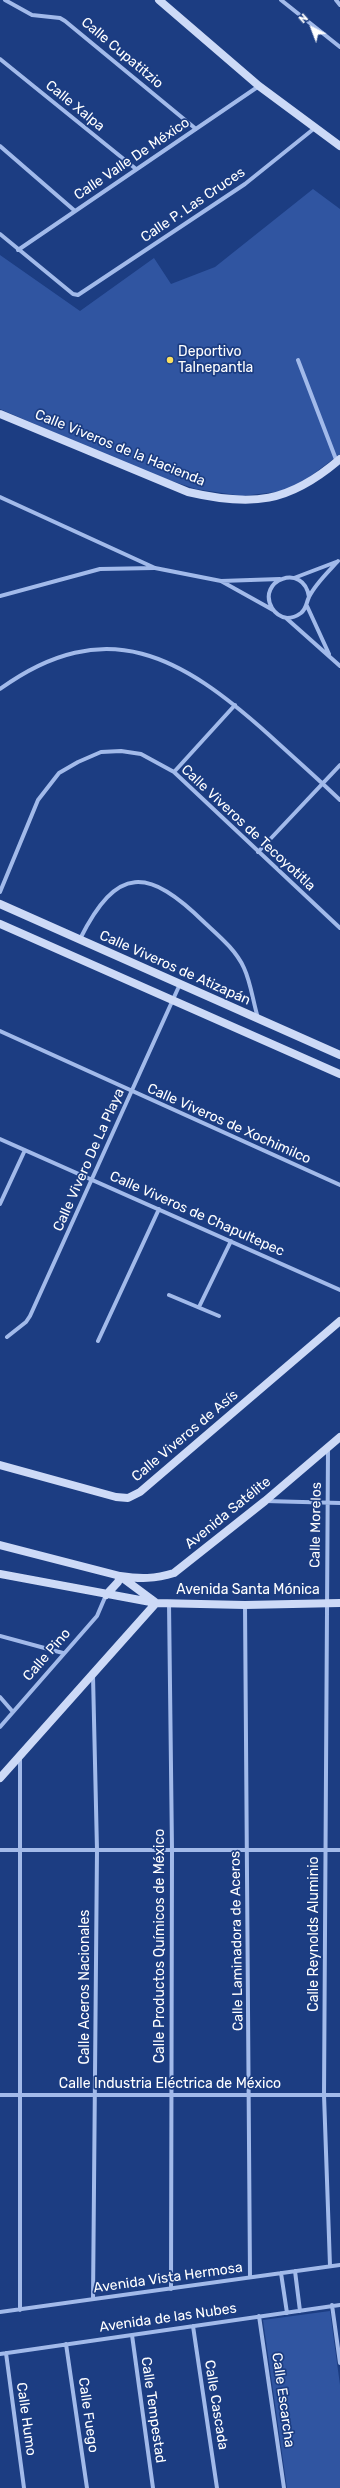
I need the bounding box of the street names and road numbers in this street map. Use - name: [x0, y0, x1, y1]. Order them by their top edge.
- street label: Calle Cupatitzio: [78, 14, 166, 92]
- street label: Calle Xalpa: [42, 77, 108, 135]
- street label: Calle Valle De México: [71, 114, 193, 204]
- street label: Calle P. Las Cruces: [138, 164, 248, 246]
- street label: Calle Viveros de la Hacienda: [32, 406, 208, 490]
- street label: Calle Viveros de Tecoyotitla: [177, 761, 319, 895]
- street label: Calle Viveros de Atizapán: [97, 927, 253, 1009]
- street label: Calle Viveros de Xochimilco: [144, 1080, 314, 1168]
- street label: Calle Vivero De La Playa: [50, 1086, 128, 1234]
- street label: Calle Viveros de Chapultepec: [107, 1168, 287, 1260]
- street label: Calle Viveros de Asís: [129, 1387, 241, 1485]
- street label: Avenida Satélite: [182, 1473, 274, 1553]
- street label: Calle Morelos: [307, 1482, 325, 1568]
- street label: Avenida Santa Mónica: [176, 1582, 320, 1598]
- street label: Calle Pino: [20, 1625, 74, 1685]
- street label: Calle Productos Químicos de México: [152, 1829, 168, 2063]
- street label: Calle Laminadora de Aceros: [227, 1851, 247, 2031]
- street label: Calle Reynolds Aluminio: [306, 1856, 322, 2012]
- street label: Calle Aceros Nacionales: [77, 1910, 93, 2064]
- street label: Calle Industria Eléctrica de México: [59, 2076, 281, 2092]
- street label: Avenida Vista Hermosa: [92, 2259, 244, 2297]
- street label: Avenida de las Nubes: [98, 2300, 238, 2336]
- street label: Calle Escarcha: [268, 2352, 298, 2448]
- street label: Calle Tempestad: [137, 2356, 169, 2464]
- street label: Calle Cascada: [201, 2359, 231, 2451]
- street label: Calle Fuego: [74, 2376, 102, 2454]
- street label: Calle Humo: [13, 2381, 39, 2457]

